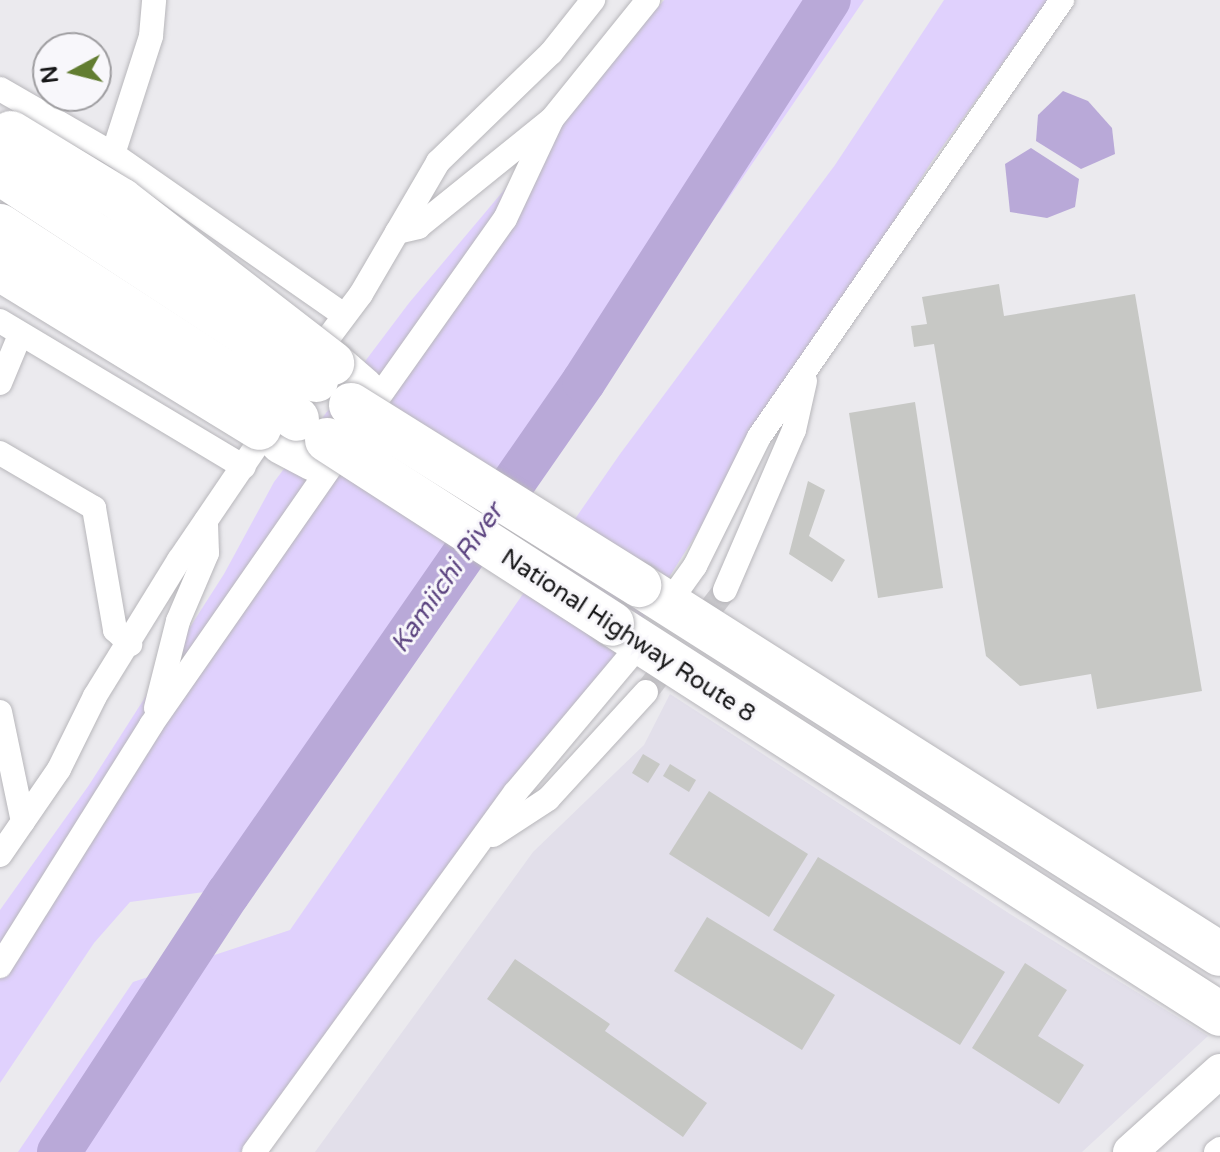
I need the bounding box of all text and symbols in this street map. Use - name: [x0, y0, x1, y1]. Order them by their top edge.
- north arrow: [32, 32, 112, 112]
- text: N: [36, 64, 64, 85]
- water label: Kamiichi River: [384, 497, 510, 659]
- street label: National Highway Route 8: [495, 543, 761, 729]

